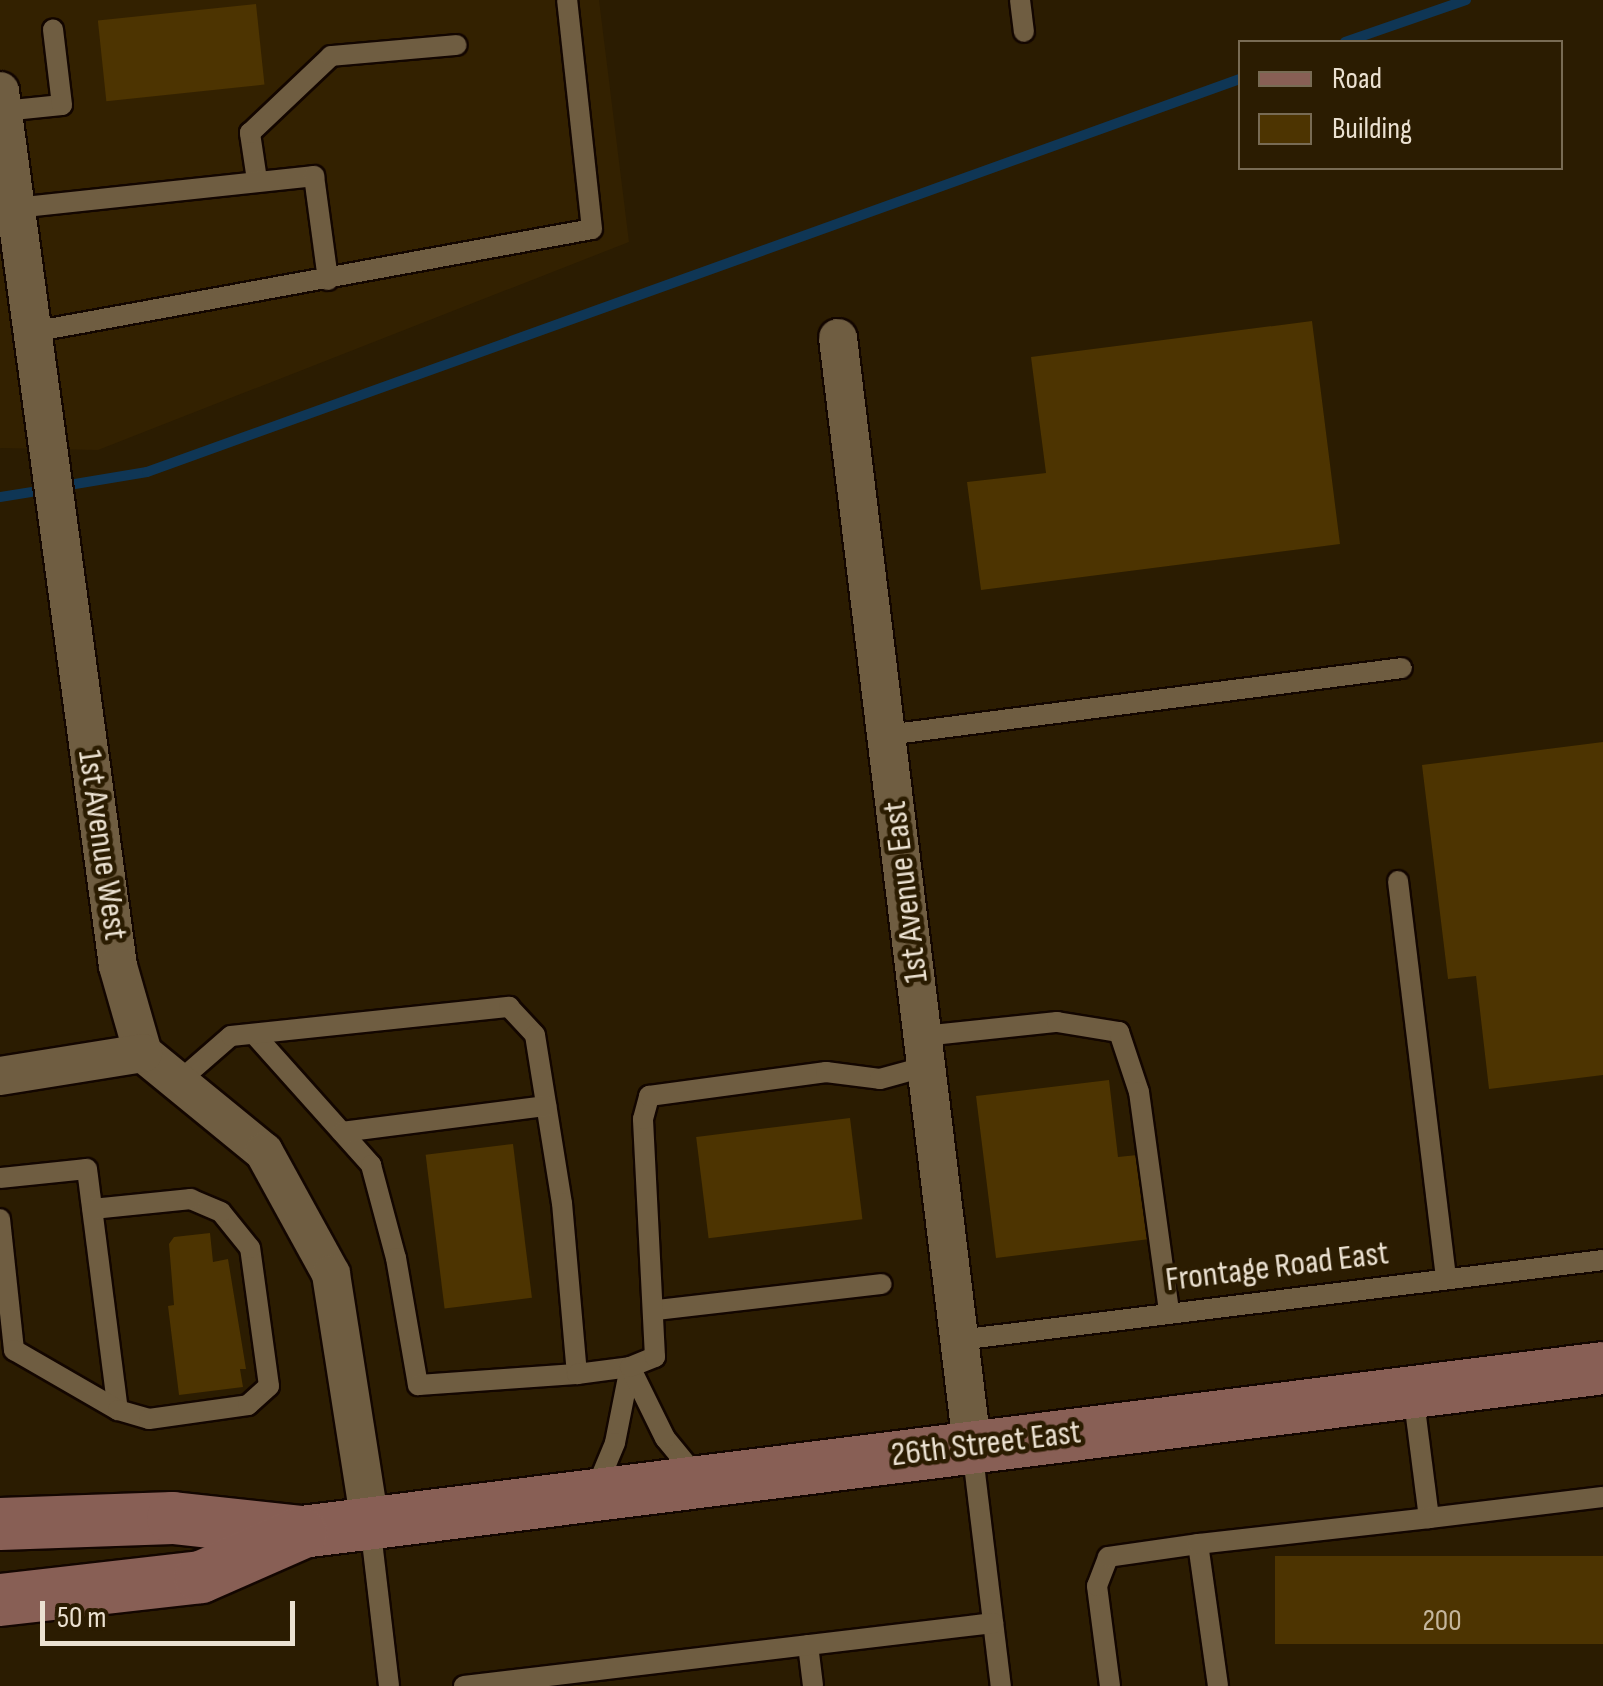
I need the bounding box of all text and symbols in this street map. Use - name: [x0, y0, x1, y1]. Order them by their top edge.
- legend: [1238, 40, 1563, 170]
- text: Road: [1332, 61, 1382, 97]
- text: Building: [1332, 111, 1412, 147]
- street label: 1st Avenue West: [68, 747, 136, 943]
- street label: 1st Avenue East: [874, 799, 938, 985]
- street label: Frontage Road East: [1163, 1232, 1391, 1302]
- street label: 26th Street East: [889, 1412, 1083, 1476]
- scale bar: [45, 1581, 300, 1643]
- text: 50 m: [57, 1600, 106, 1636]
- house number: 200: [1422, 1603, 1462, 1639]

